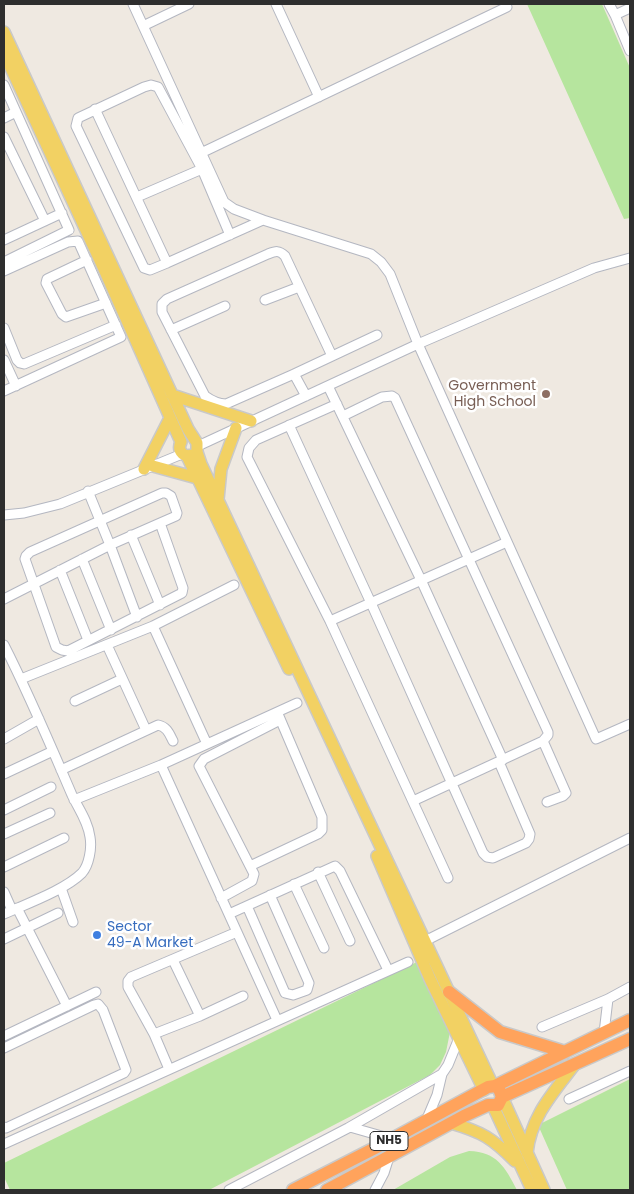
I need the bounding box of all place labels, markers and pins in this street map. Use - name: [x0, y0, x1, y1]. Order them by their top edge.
- place label: Government High School: [448, 378, 536, 411]
- marker: Government High School: [540, 388, 552, 400]
- place label: Sector 49-A Market: [107, 919, 193, 952]
- marker: Sector 49-A Market: [91, 929, 103, 941]

